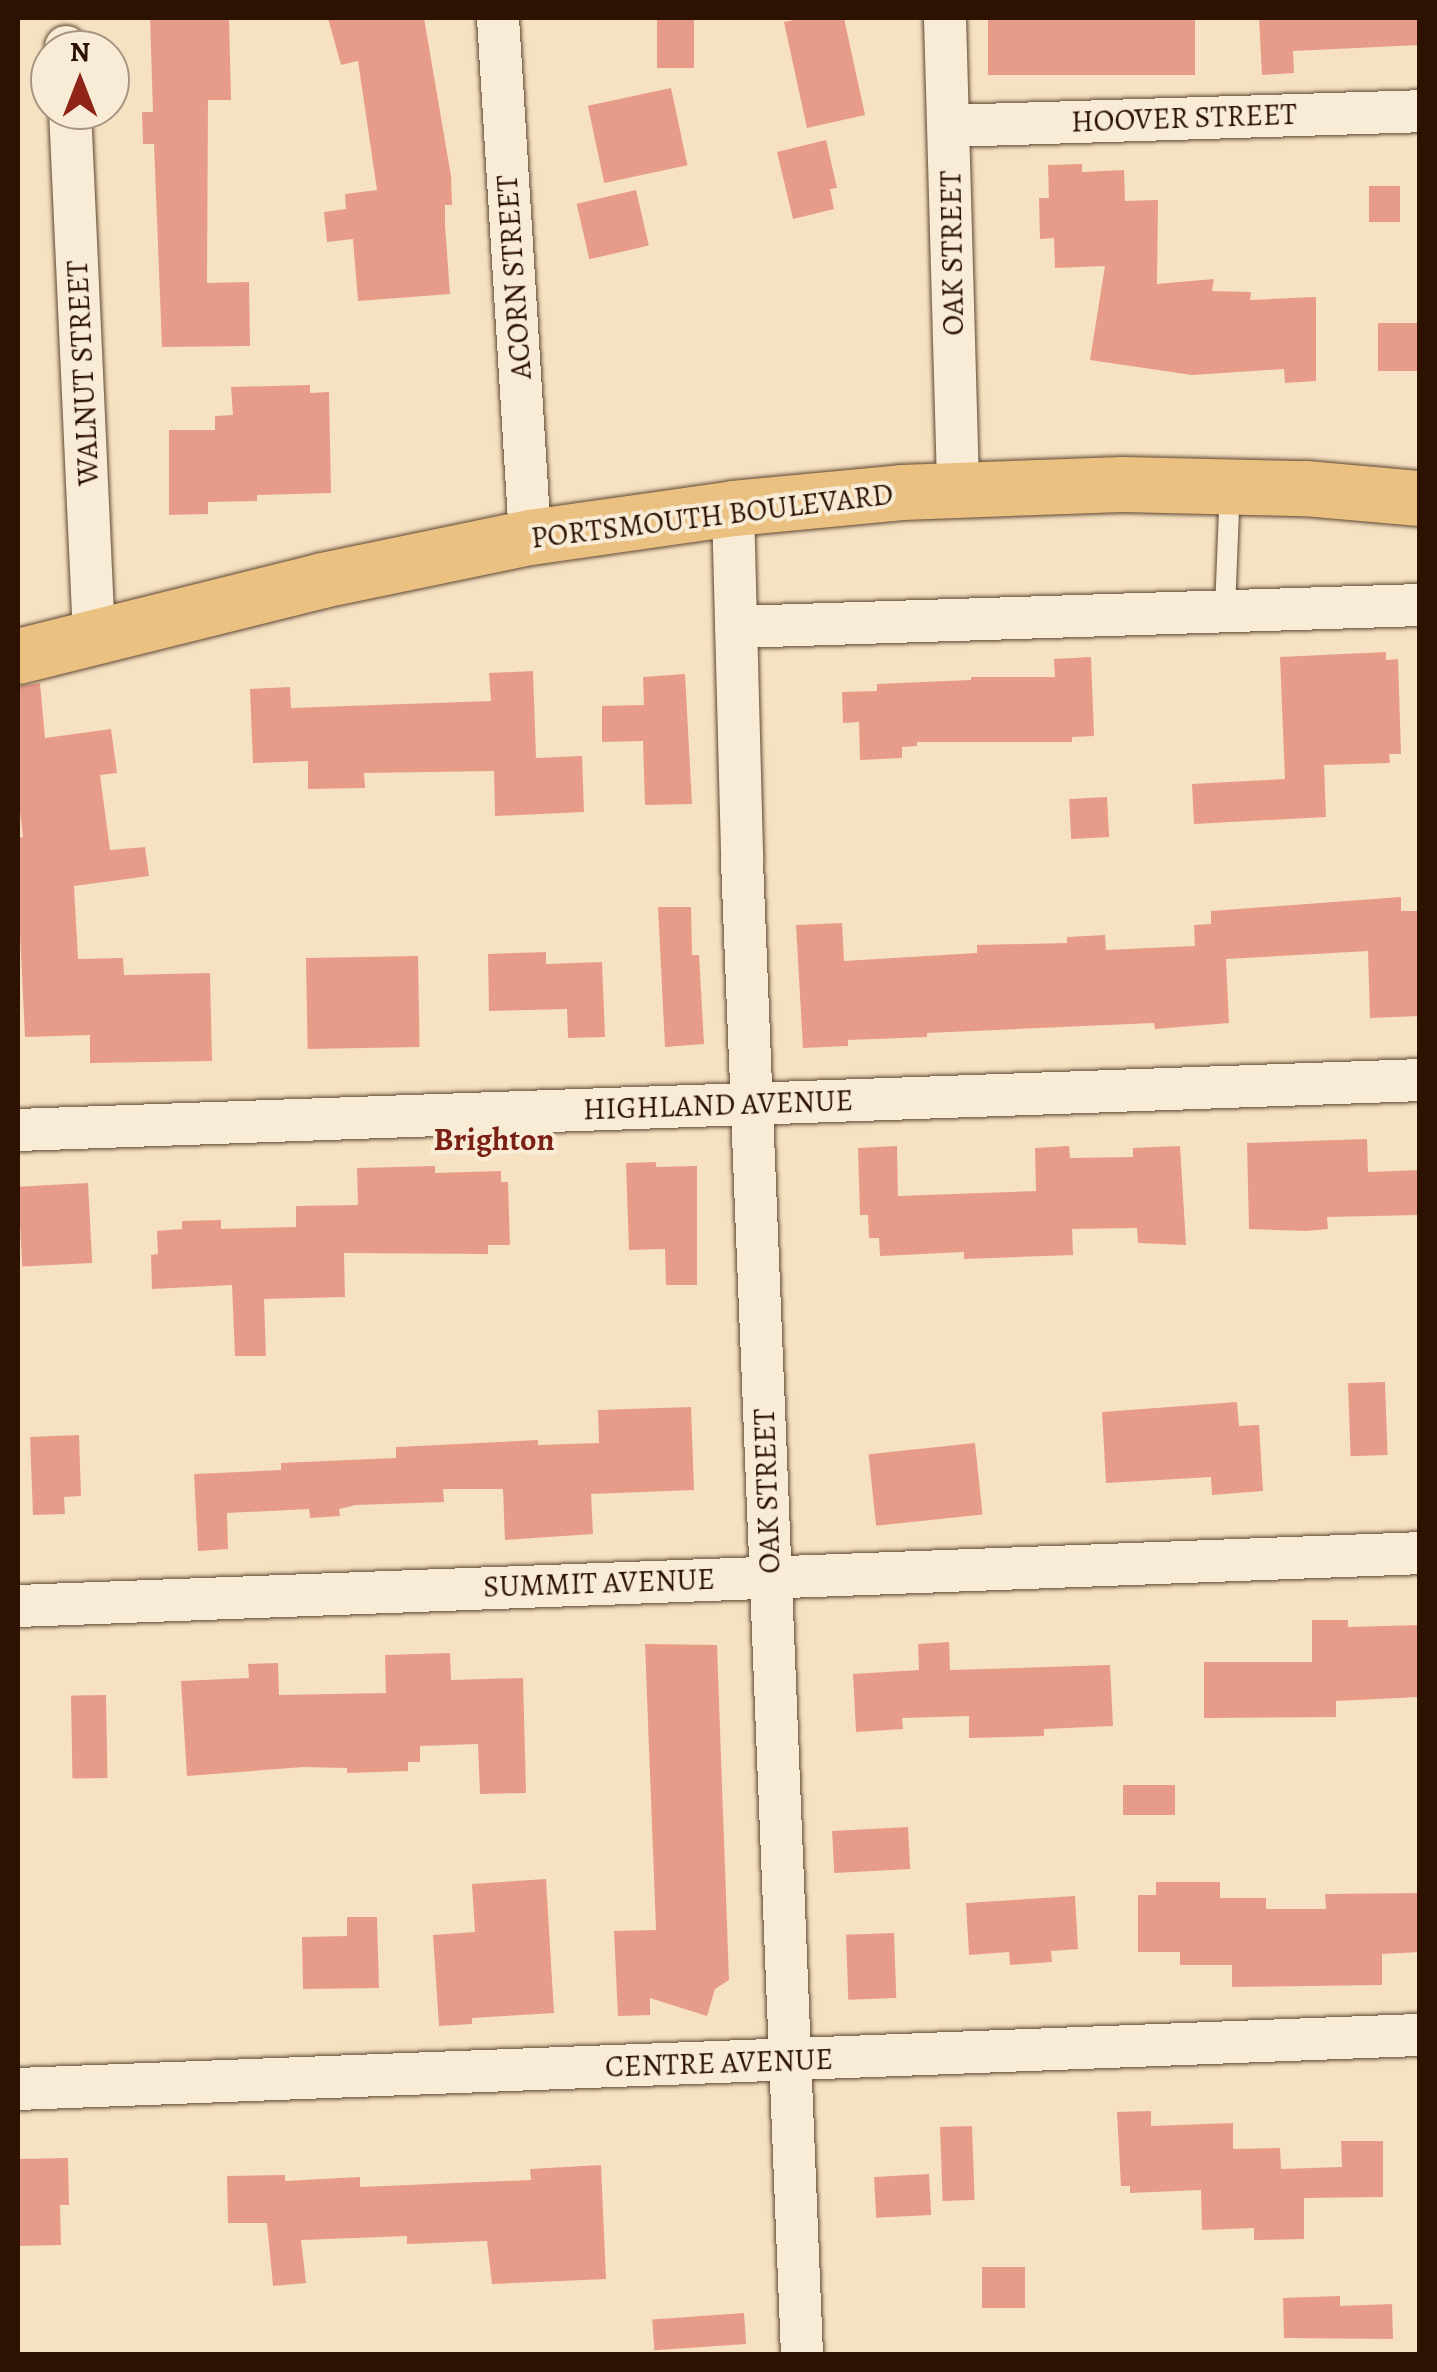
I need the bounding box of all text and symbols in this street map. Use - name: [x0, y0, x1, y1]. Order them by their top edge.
- north arrow: [30, 30, 130, 130]
- text: N: [70, 33, 90, 71]
- street label: HOOVER STREET: [1070, 96, 1298, 140]
- street label: OAK STREET: [933, 170, 971, 336]
- street label: ACORN STREET: [489, 174, 539, 380]
- street label: WALNUT STREET: [59, 259, 107, 487]
- street label: PORTSMOUTH BOULEVARD: [529, 476, 895, 556]
- street label: HIGHLAND AVENUE: [582, 1082, 854, 1128]
- district label: Brighton: [433, 1120, 555, 1158]
- street label: OAK STREET: [746, 1408, 788, 1574]
- street label: SUMMIT AVENUE: [483, 1561, 715, 1605]
- street label: CENTRE AVENUE: [605, 2041, 833, 2085]

